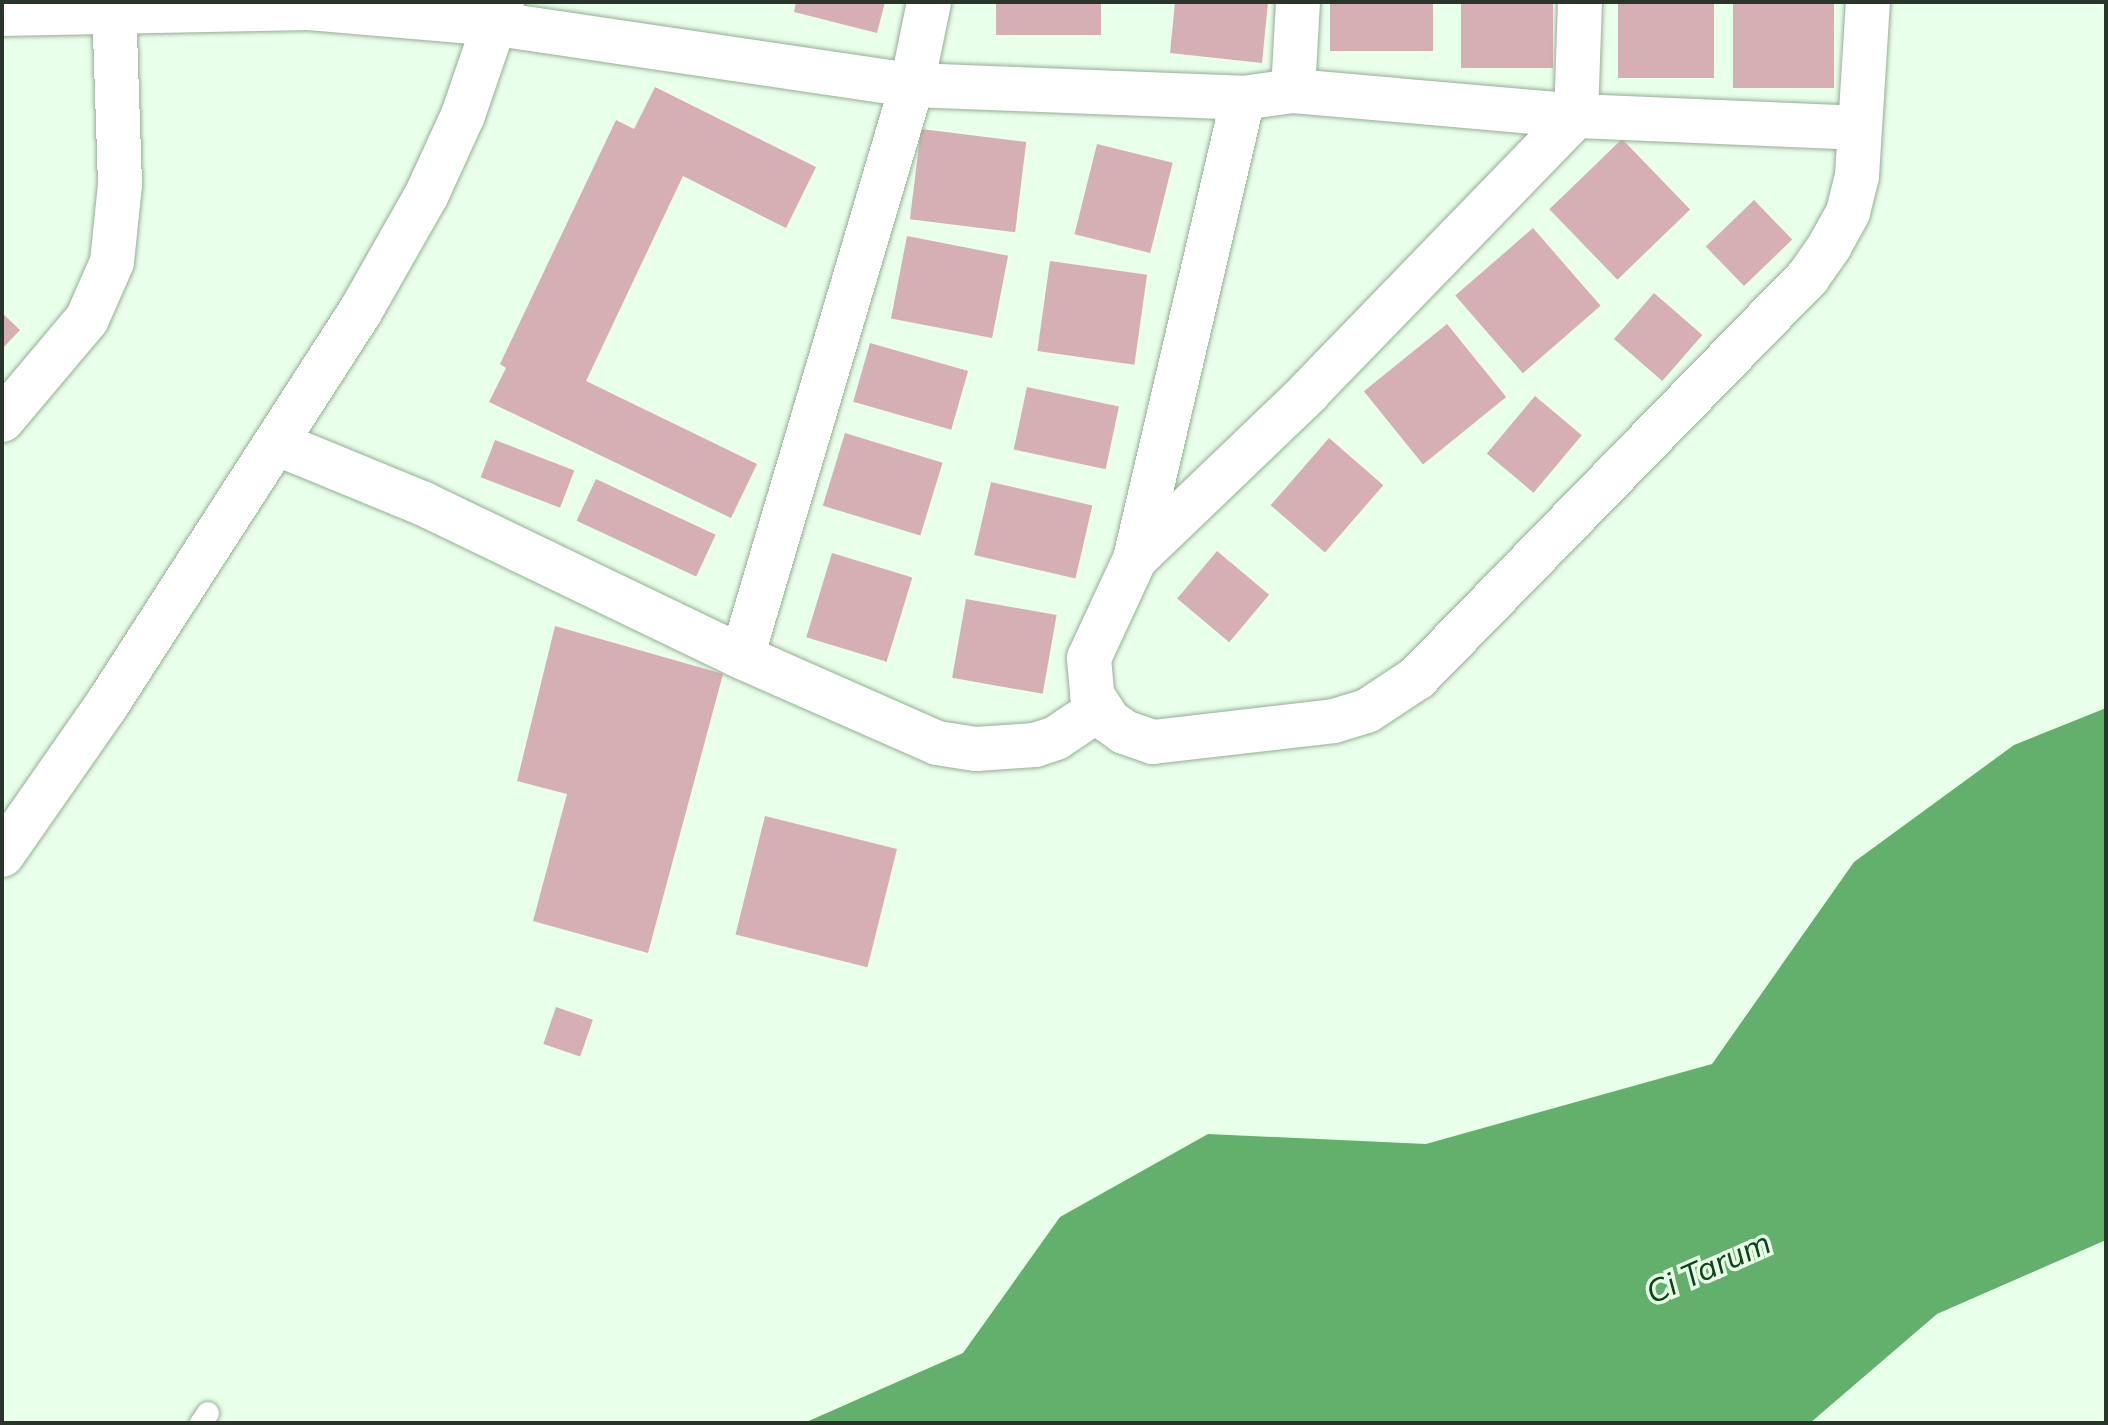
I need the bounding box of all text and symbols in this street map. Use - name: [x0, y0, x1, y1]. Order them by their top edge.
- water label: Ci Tarum: [1640, 1223, 1776, 1311]

